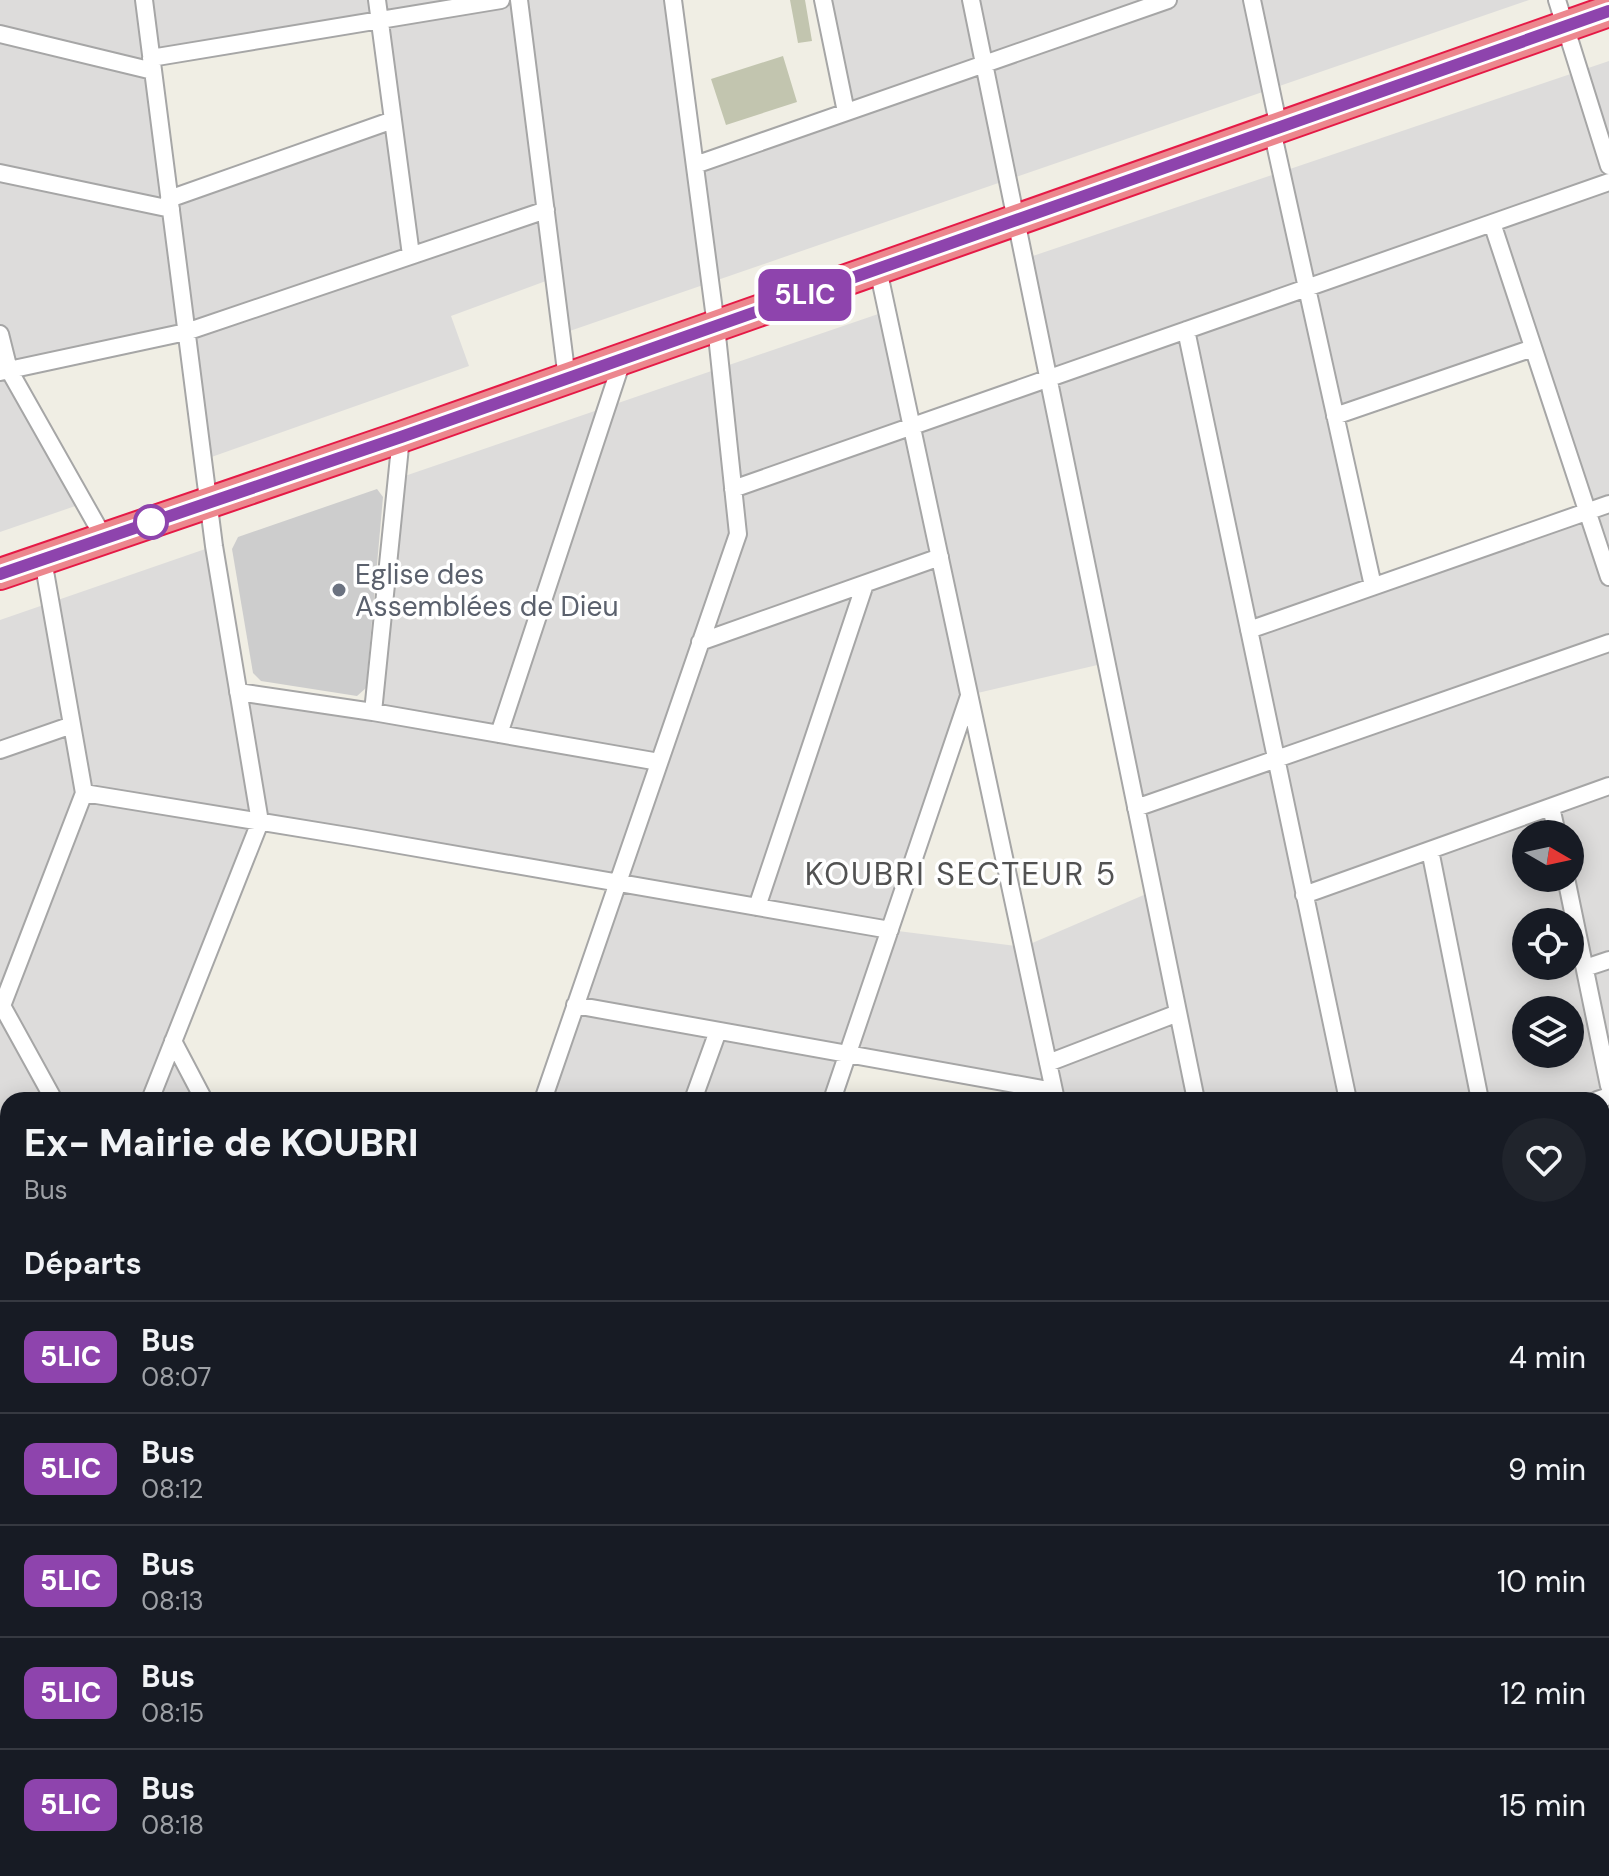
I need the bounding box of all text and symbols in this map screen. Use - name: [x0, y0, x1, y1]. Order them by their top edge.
- line badge: 5LIC: [749, 269, 861, 321]
- text: 5LIC: [774, 276, 836, 313]
- unlabelled marker: [134, 505, 168, 539]
- place label: Eglise des Assemblées de Dieu: [355, 556, 618, 625]
- marker: Eglise des Assemblées de Dieu: [330, 581, 348, 599]
- north arrow: [1512, 820, 1584, 892]
- map controls: [1512, 820, 1584, 1068]
- district label: KOUBRI SECTEUR 5: [805, 853, 1117, 895]
- button: locate: [1512, 908, 1584, 980]
- button: layers: [1512, 996, 1584, 1068]
- text: Ex- Mairie de KOUBRI: [24, 1118, 419, 1168]
- button: heart: [1502, 1118, 1586, 1202]
- text: Bus: [24, 1173, 68, 1207]
- text: Départs: [24, 1244, 142, 1283]
- text: Bus: [141, 1321, 195, 1360]
- text: 5LIC: [40, 1338, 101, 1375]
- text: 4 min: [1509, 1338, 1586, 1377]
- text: 08:07: [141, 1360, 211, 1394]
- text: Bus: [141, 1433, 195, 1472]
- text: 5LIC: [40, 1450, 101, 1487]
- text: 9 min: [1508, 1450, 1586, 1489]
- text: 08:12: [141, 1472, 203, 1506]
- text: Bus: [141, 1545, 195, 1584]
- text: 5LIC: [40, 1562, 101, 1599]
- text: 10 min: [1497, 1562, 1586, 1601]
- text: 08:13: [141, 1584, 204, 1618]
- text: Bus: [141, 1657, 195, 1696]
- text: 5LIC: [40, 1674, 101, 1711]
- text: 12 min: [1500, 1674, 1586, 1713]
- text: 08:15: [141, 1696, 204, 1730]
- text: Bus: [141, 1769, 195, 1808]
- text: 5LIC: [40, 1786, 101, 1823]
- text: 15 min: [1499, 1786, 1586, 1825]
- text: 08:18: [141, 1808, 204, 1842]

